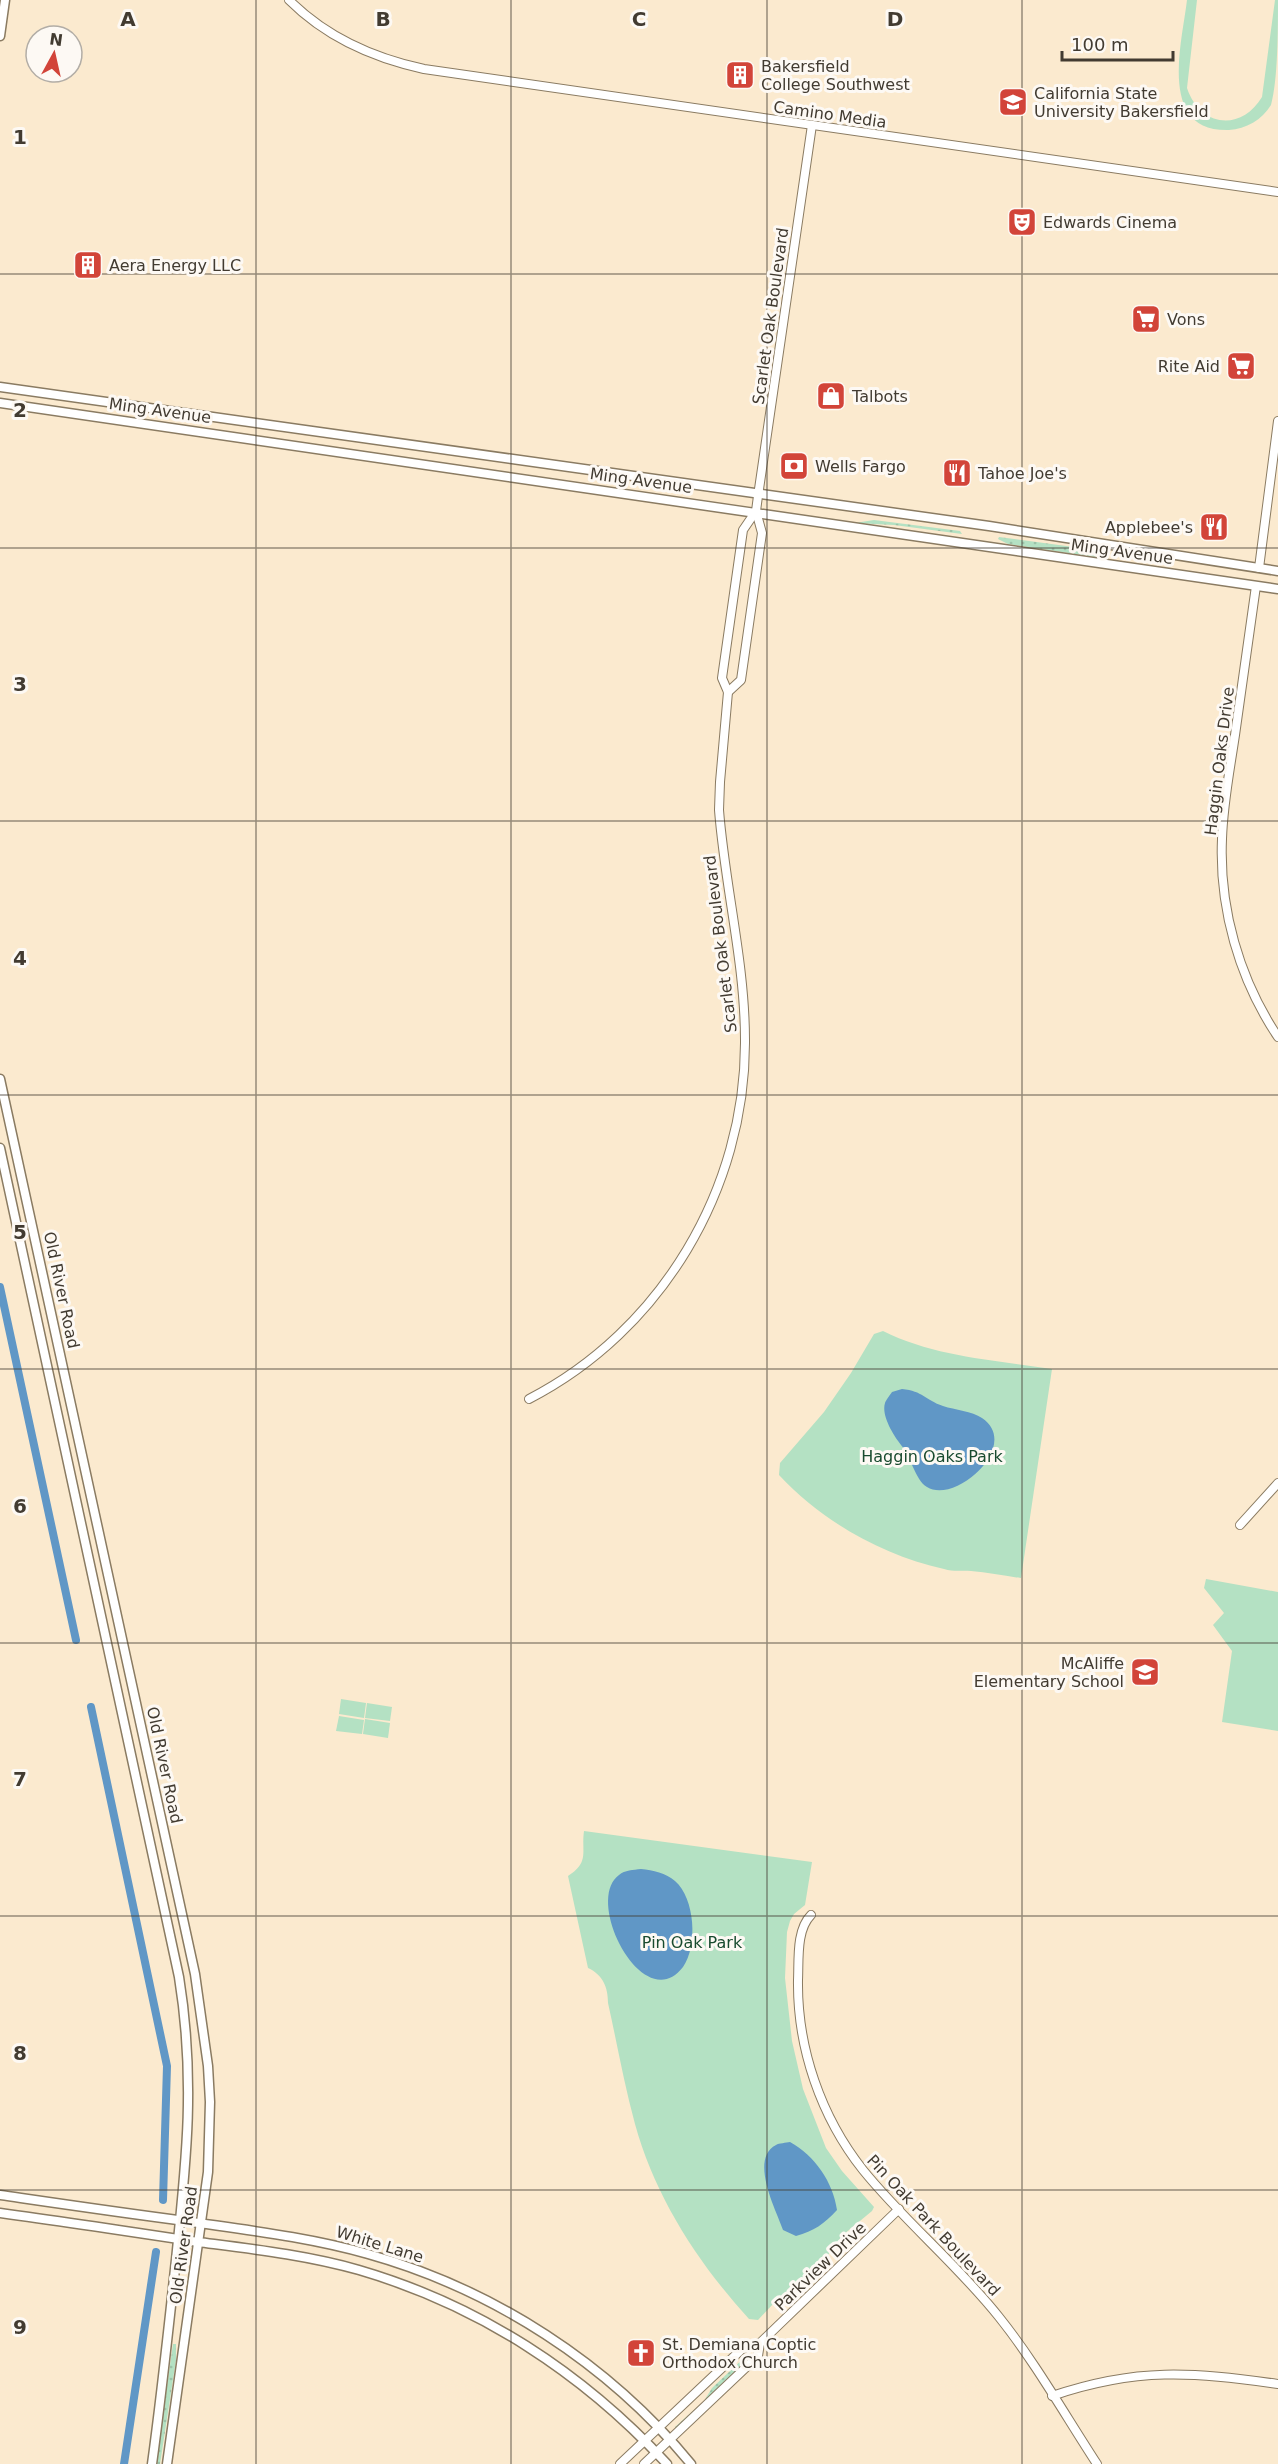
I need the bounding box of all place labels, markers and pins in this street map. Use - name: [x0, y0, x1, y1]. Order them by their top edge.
- place label: Bakersfield College Southwest: [761, 57, 910, 94]
- building icon: Bakersfield College Southwest: [724, 59, 756, 91]
- place label: California State University Bakersfield: [1034, 84, 1209, 121]
- school or university icon: California State University Bakersfield: [997, 86, 1029, 118]
- theatre icon: Edwards Cinema: [1006, 206, 1038, 238]
- place label: Edwards Cinema: [1043, 213, 1177, 232]
- building icon: Aera Energy LLC: [72, 249, 104, 281]
- place label: Aera Energy LLC: [109, 256, 241, 275]
- supermarket icon: Vons: [1130, 303, 1162, 335]
- place label: Vons: [1167, 310, 1205, 329]
- supermarket icon: Rite Aid: [1225, 350, 1257, 382]
- place label: Rite Aid: [1158, 357, 1220, 376]
- shop icon: Talbots: [815, 380, 847, 412]
- place label: Talbots: [851, 387, 908, 406]
- bank icon: Wells Fargo: [778, 450, 810, 482]
- place label: Wells Fargo: [815, 457, 906, 476]
- restaurant icon: Tahoe Joe's: [941, 457, 973, 489]
- place label: Tahoe Joe's: [977, 464, 1067, 483]
- restaurant icon: Applebee's: [1198, 511, 1230, 543]
- place label: Applebee's: [1105, 518, 1193, 537]
- place label: McAliffe Elementary School: [974, 1654, 1124, 1691]
- school or university icon: McAliffe Elementary School: [1129, 1656, 1161, 1688]
- place label: St. Demiana Coptic Orthodox Church: [662, 2335, 816, 2372]
- church icon: St. Demiana Coptic Orthodox Church: [625, 2337, 657, 2369]

